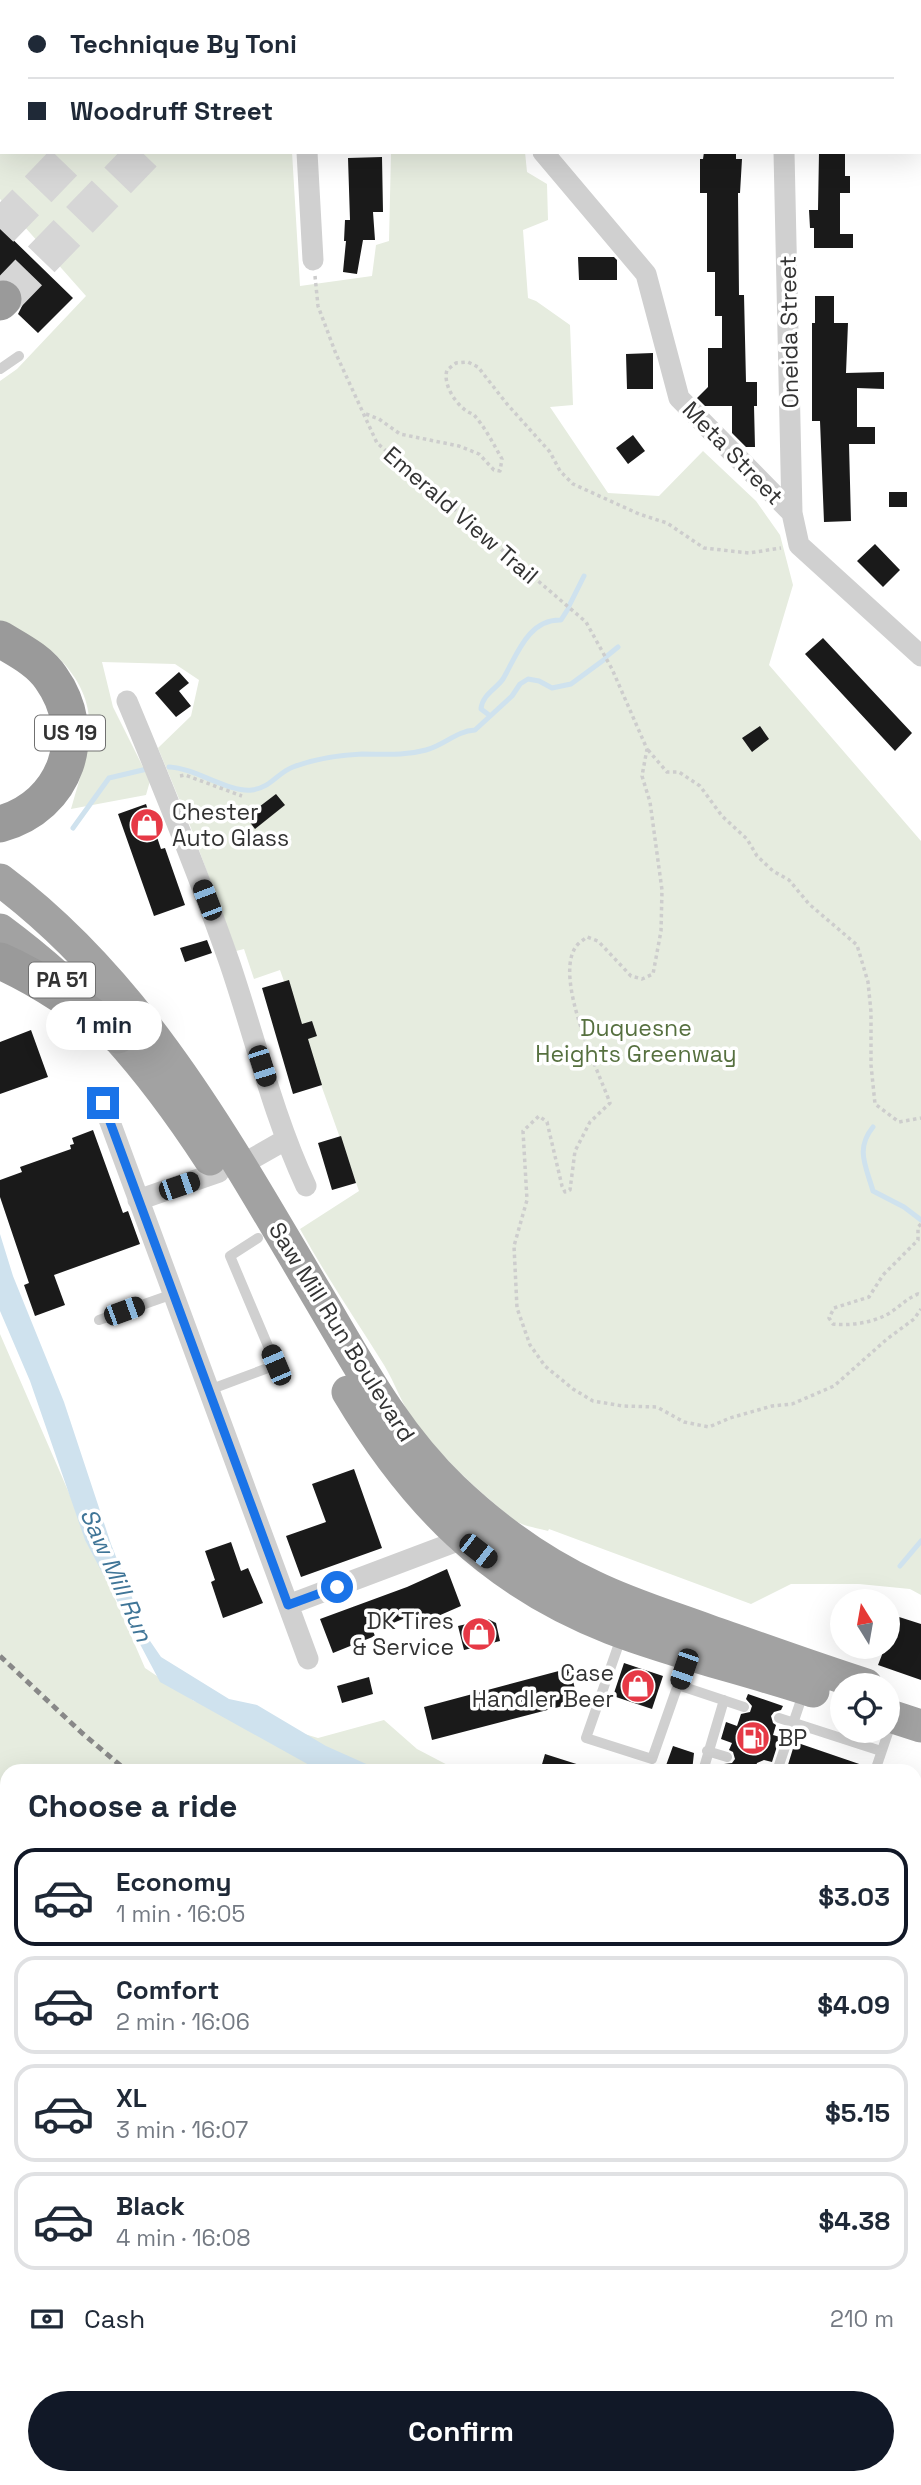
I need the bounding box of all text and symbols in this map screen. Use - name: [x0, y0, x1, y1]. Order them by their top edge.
- text: Technique By Toni: [70, 27, 297, 61]
- text: Woodruff Street: [70, 94, 273, 128]
- street label: Oneida Street: [773, 255, 805, 409]
- street label: Meta Street: [676, 395, 790, 511]
- street label: Emerald View Trail: [377, 440, 545, 590]
- road number: US 19: [35, 716, 105, 750]
- place label: Chester Auto Glass: [172, 797, 289, 853]
- shop icon: Chester Auto Glass: [128, 806, 166, 844]
- car: [190, 877, 225, 923]
- road number: PA 51: [29, 962, 95, 998]
- callout: 1 min: [45, 1002, 161, 1050]
- text: 1 min: [76, 1010, 132, 1040]
- park label: Duquesne Heights Greenway: [535, 1013, 737, 1069]
- car: [246, 1043, 279, 1089]
- route end: [87, 1087, 119, 1119]
- car: [156, 1169, 203, 1203]
- street label: Saw Mill Run Boulevard: [262, 1217, 422, 1447]
- car: [101, 1294, 148, 1328]
- car: [259, 1342, 294, 1388]
- water label: Saw Mill Run: [73, 1503, 160, 1647]
- car: [455, 1530, 502, 1572]
- route start: [321, 1571, 353, 1603]
- north arrow: [830, 1589, 900, 1659]
- map controls: [830, 1589, 900, 1743]
- place label: DK Tires & Service: [352, 1606, 454, 1662]
- shop icon: DK Tires & Service: [460, 1615, 498, 1653]
- car: [668, 1646, 701, 1692]
- place label: Case Handler Beer: [472, 1658, 614, 1714]
- shop icon: Case Handler Beer: [619, 1667, 657, 1705]
- button: locate: [830, 1673, 900, 1743]
- fuel station icon: BP: [734, 1719, 772, 1757]
- place label: BP: [778, 1723, 807, 1753]
- text: Choose a ride: [28, 1786, 238, 1826]
- text: Economy: [116, 1865, 232, 1899]
- icon: car: [32, 1866, 95, 1929]
- text: $3.03: [818, 1880, 890, 1914]
- text: 1 min · 16:05: [116, 1899, 245, 1929]
- text: Comfort: [116, 1973, 219, 2007]
- icon: car: [32, 1974, 95, 2037]
- text: $4.09: [817, 1988, 890, 2022]
- text: 2 min · 16:06: [116, 2007, 250, 2037]
- text: XL: [116, 2081, 147, 2115]
- icon: car: [32, 2082, 95, 2145]
- text: $5.15: [825, 2096, 890, 2130]
- text: 3 min · 16:07: [116, 2115, 248, 2145]
- text: Black: [116, 2189, 185, 2223]
- icon: car: [32, 2190, 95, 2253]
- text: $4.38: [819, 2204, 890, 2238]
- text: 4 min · 16:08: [116, 2223, 251, 2253]
- icon: cash: [28, 2300, 66, 2338]
- text: Cash: [84, 2302, 145, 2336]
- text: 210 m: [830, 2304, 894, 2334]
- button: Confirm: [28, 2391, 894, 2471]

